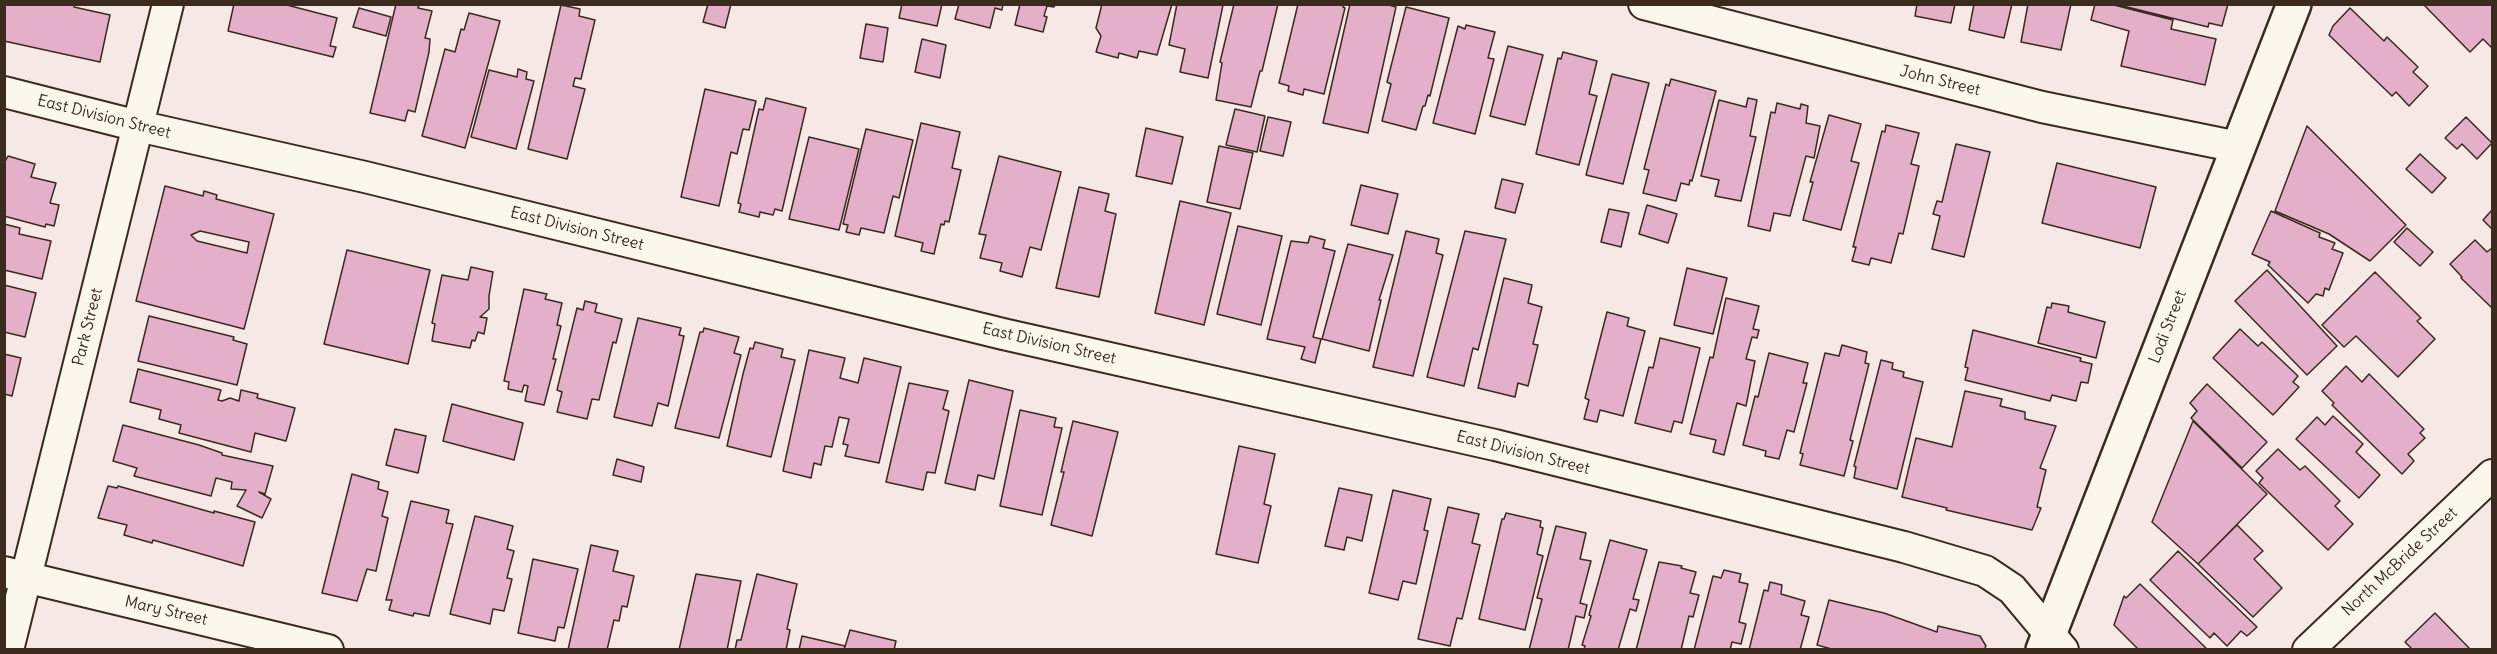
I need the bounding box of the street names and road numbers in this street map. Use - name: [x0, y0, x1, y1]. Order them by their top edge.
- street label: John Street: [1898, 62, 1982, 100]
- street label: East Division Street: [35, 91, 173, 143]
- street label: East Division Street: [508, 203, 646, 255]
- street label: Park Street: [69, 286, 107, 368]
- street label: Lodi Street: [2145, 288, 2191, 366]
- street label: East Division Street: [980, 319, 1118, 369]
- street label: East Division Street: [1454, 427, 1592, 479]
- street label: North McBride Street: [2338, 504, 2462, 620]
- street label: Mary Street: [123, 592, 209, 630]

